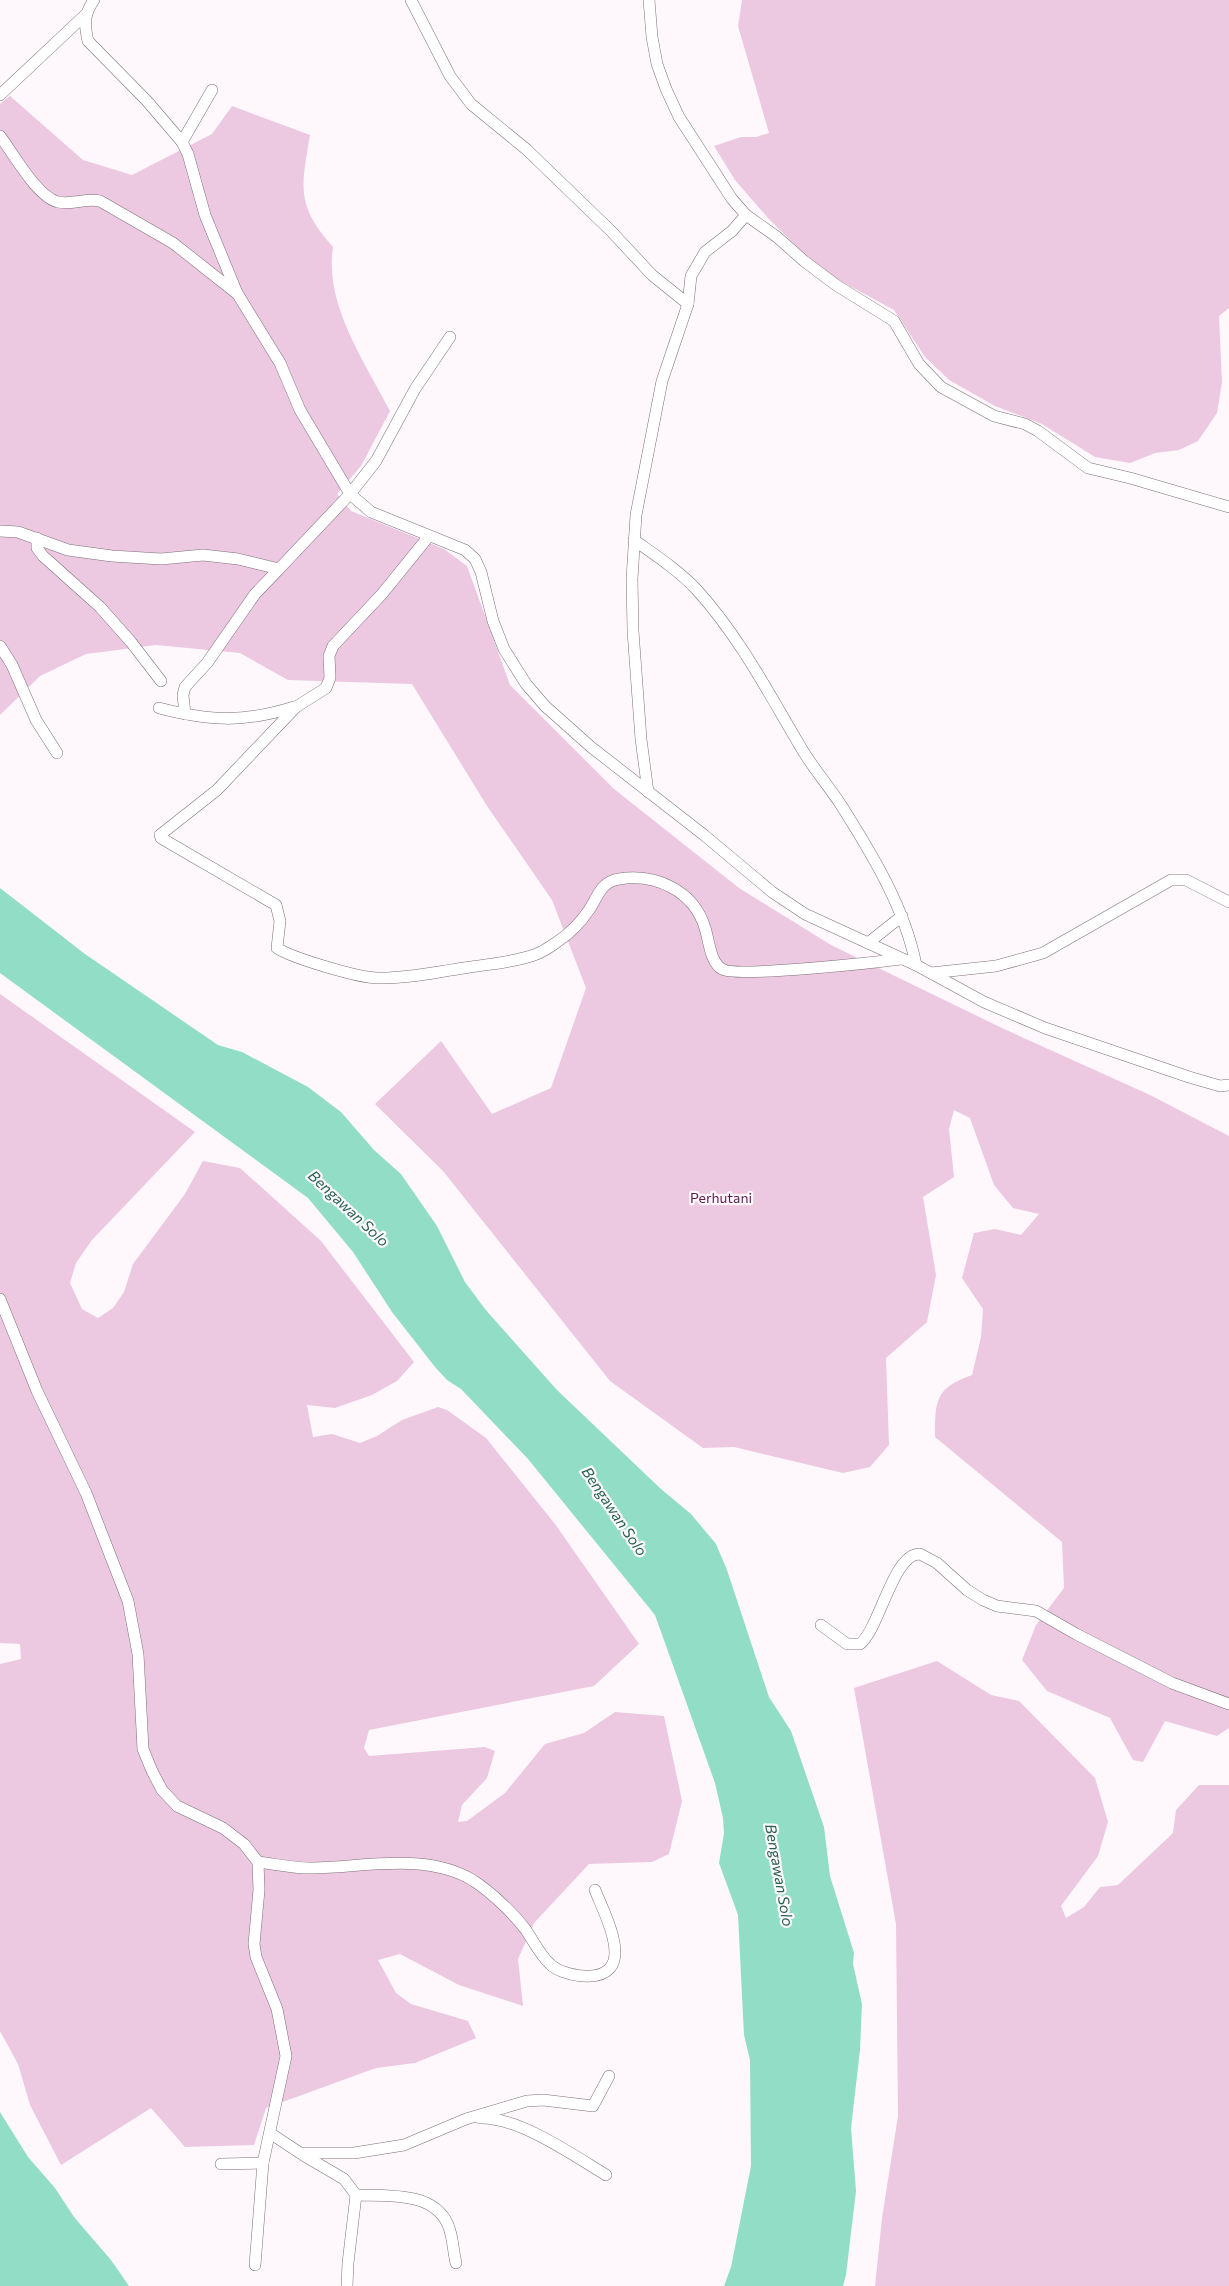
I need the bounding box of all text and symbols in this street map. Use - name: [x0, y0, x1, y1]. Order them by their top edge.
- water label: Bengawan Solo: [305, 1166, 393, 1250]
- park label: Perhutani: [690, 1189, 752, 1206]
- water label: Bengawan Solo: [579, 1463, 651, 1559]
- water label: Bengawan Solo: [762, 1823, 798, 1928]

